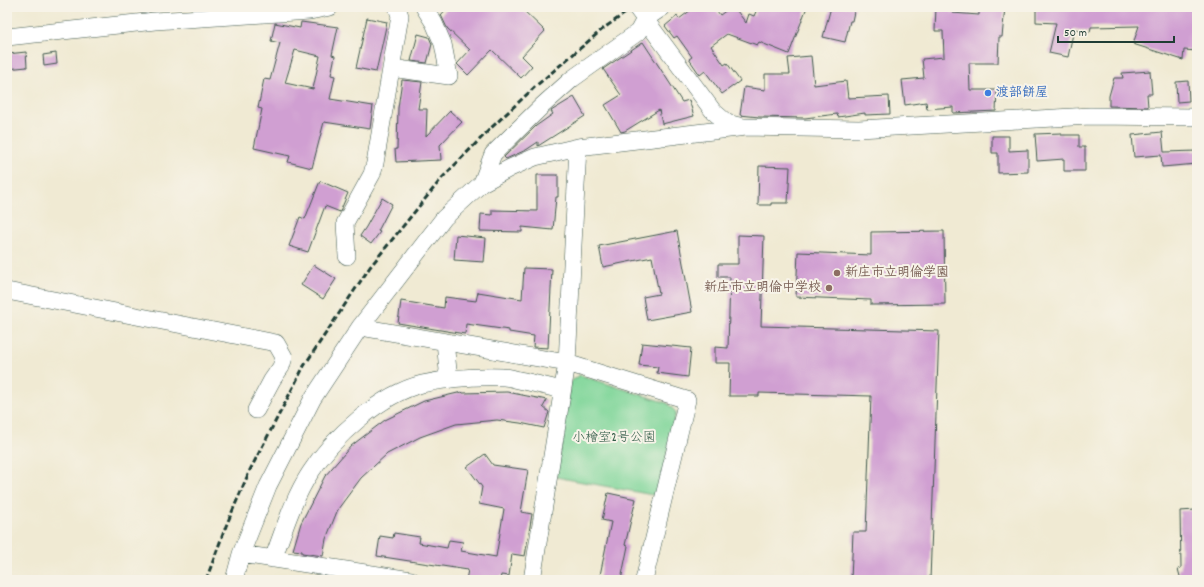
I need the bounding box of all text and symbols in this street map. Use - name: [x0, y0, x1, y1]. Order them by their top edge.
- scale bar: [1058, 18, 1174, 44]
- text: 50 m: [1064, 25, 1087, 42]
- place label: 渡部餅屋: [996, 84, 1048, 103]
- marker: 渡部餅屋: [983, 88, 993, 98]
- place label: 新庄市立明倫学園: [845, 264, 949, 283]
- marker: 新庄市立明倫学園: [832, 268, 842, 278]
- place label: 新庄市立明倫中学校: [704, 279, 821, 298]
- marker: 新庄市立明倫中学校: [824, 283, 834, 293]
- park label: 小檜室2号公園: [572, 429, 656, 448]

